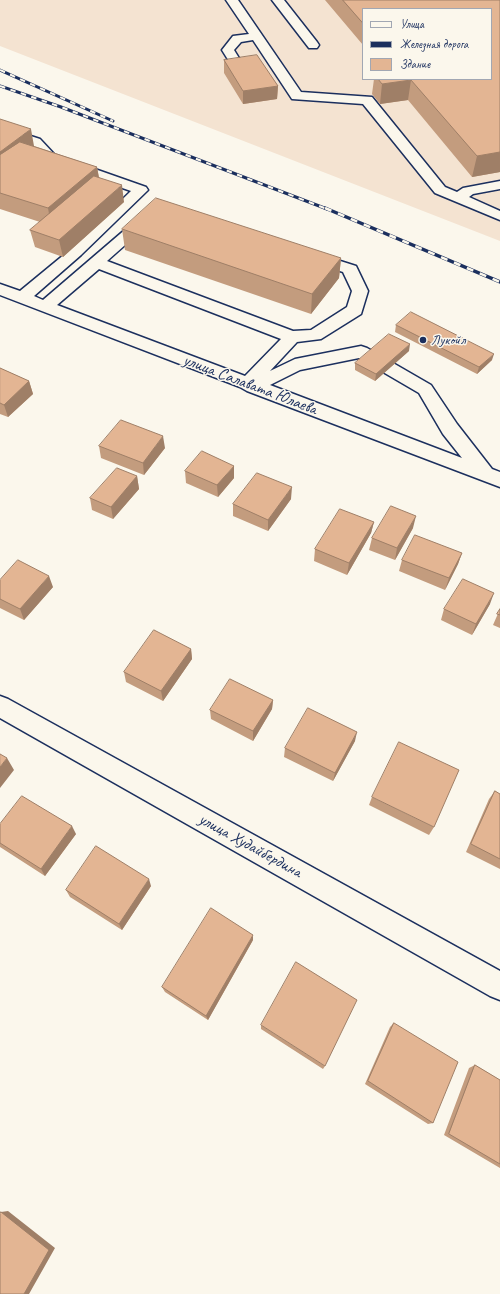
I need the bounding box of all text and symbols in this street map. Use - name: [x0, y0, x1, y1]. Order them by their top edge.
- legend: [362, 8, 492, 80]
- text: Улица: [400, 16, 424, 32]
- text: Железная дорога: [400, 36, 468, 52]
- text: Здание: [400, 56, 430, 72]
- place label: Лукойл: [431, 332, 466, 348]
- marker: Лукойл: [418, 335, 428, 345]
- street label: улица Салавата Юлаева: [180, 350, 320, 420]
- street label: улица Худайбердина: [195, 809, 305, 883]

